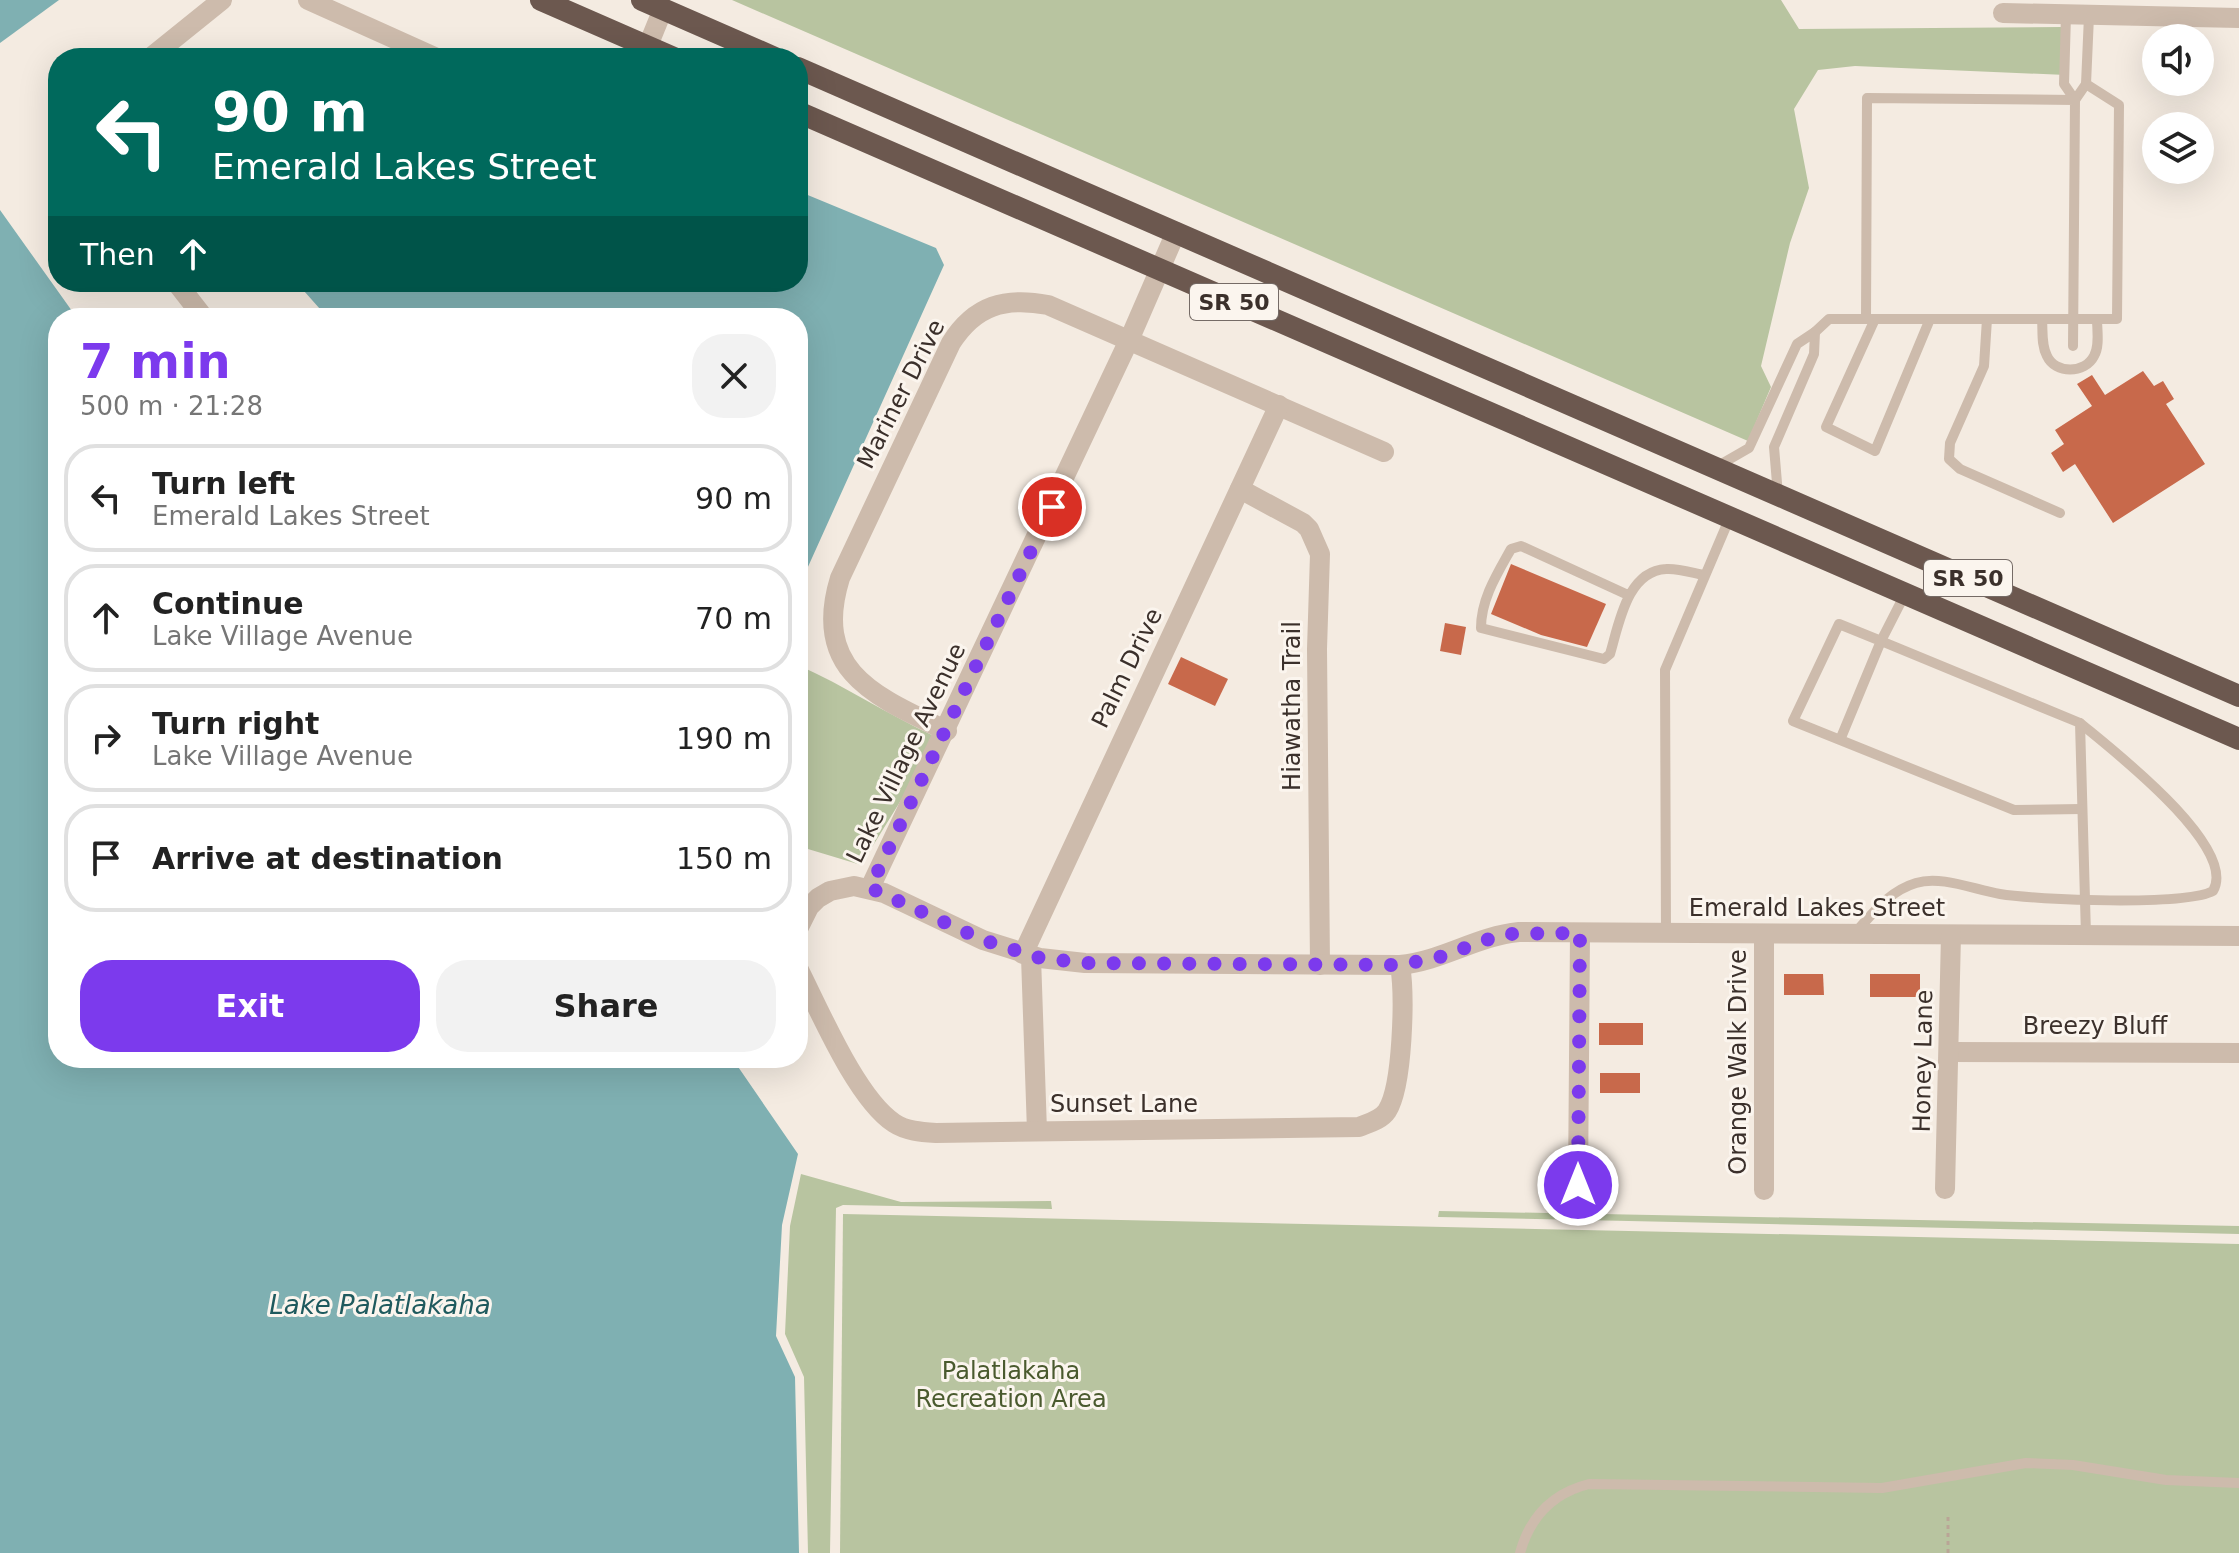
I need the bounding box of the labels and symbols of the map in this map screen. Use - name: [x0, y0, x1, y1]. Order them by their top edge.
- road number: SR 50: [1190, 284, 1278, 320]
- street label: Mariner Drive: [851, 315, 951, 473]
- pin: [1018, 473, 1086, 541]
- road number: SR 50: [1924, 560, 2012, 596]
- street label: Palm Drive: [1086, 604, 1168, 732]
- street label: Hiawatha Trail: [1278, 621, 1306, 791]
- street label: Lake Village Avenue: [841, 639, 971, 867]
- street label: Emerald Lakes Street: [1689, 894, 1945, 922]
- street label: Orange Walk Drive: [1724, 949, 1752, 1175]
- street label: Honey Lane: [1908, 989, 1938, 1133]
- street label: Breezy Bluff: [2023, 1012, 2168, 1040]
- street label: Sunset Lane: [1050, 1090, 1198, 1118]
- position arrow: [1536, 1143, 1620, 1227]
- water label: Lake Palatlakaha: [269, 1290, 491, 1320]
- park label: Palatlakaha Recreation Area: [915, 1357, 1107, 1413]

